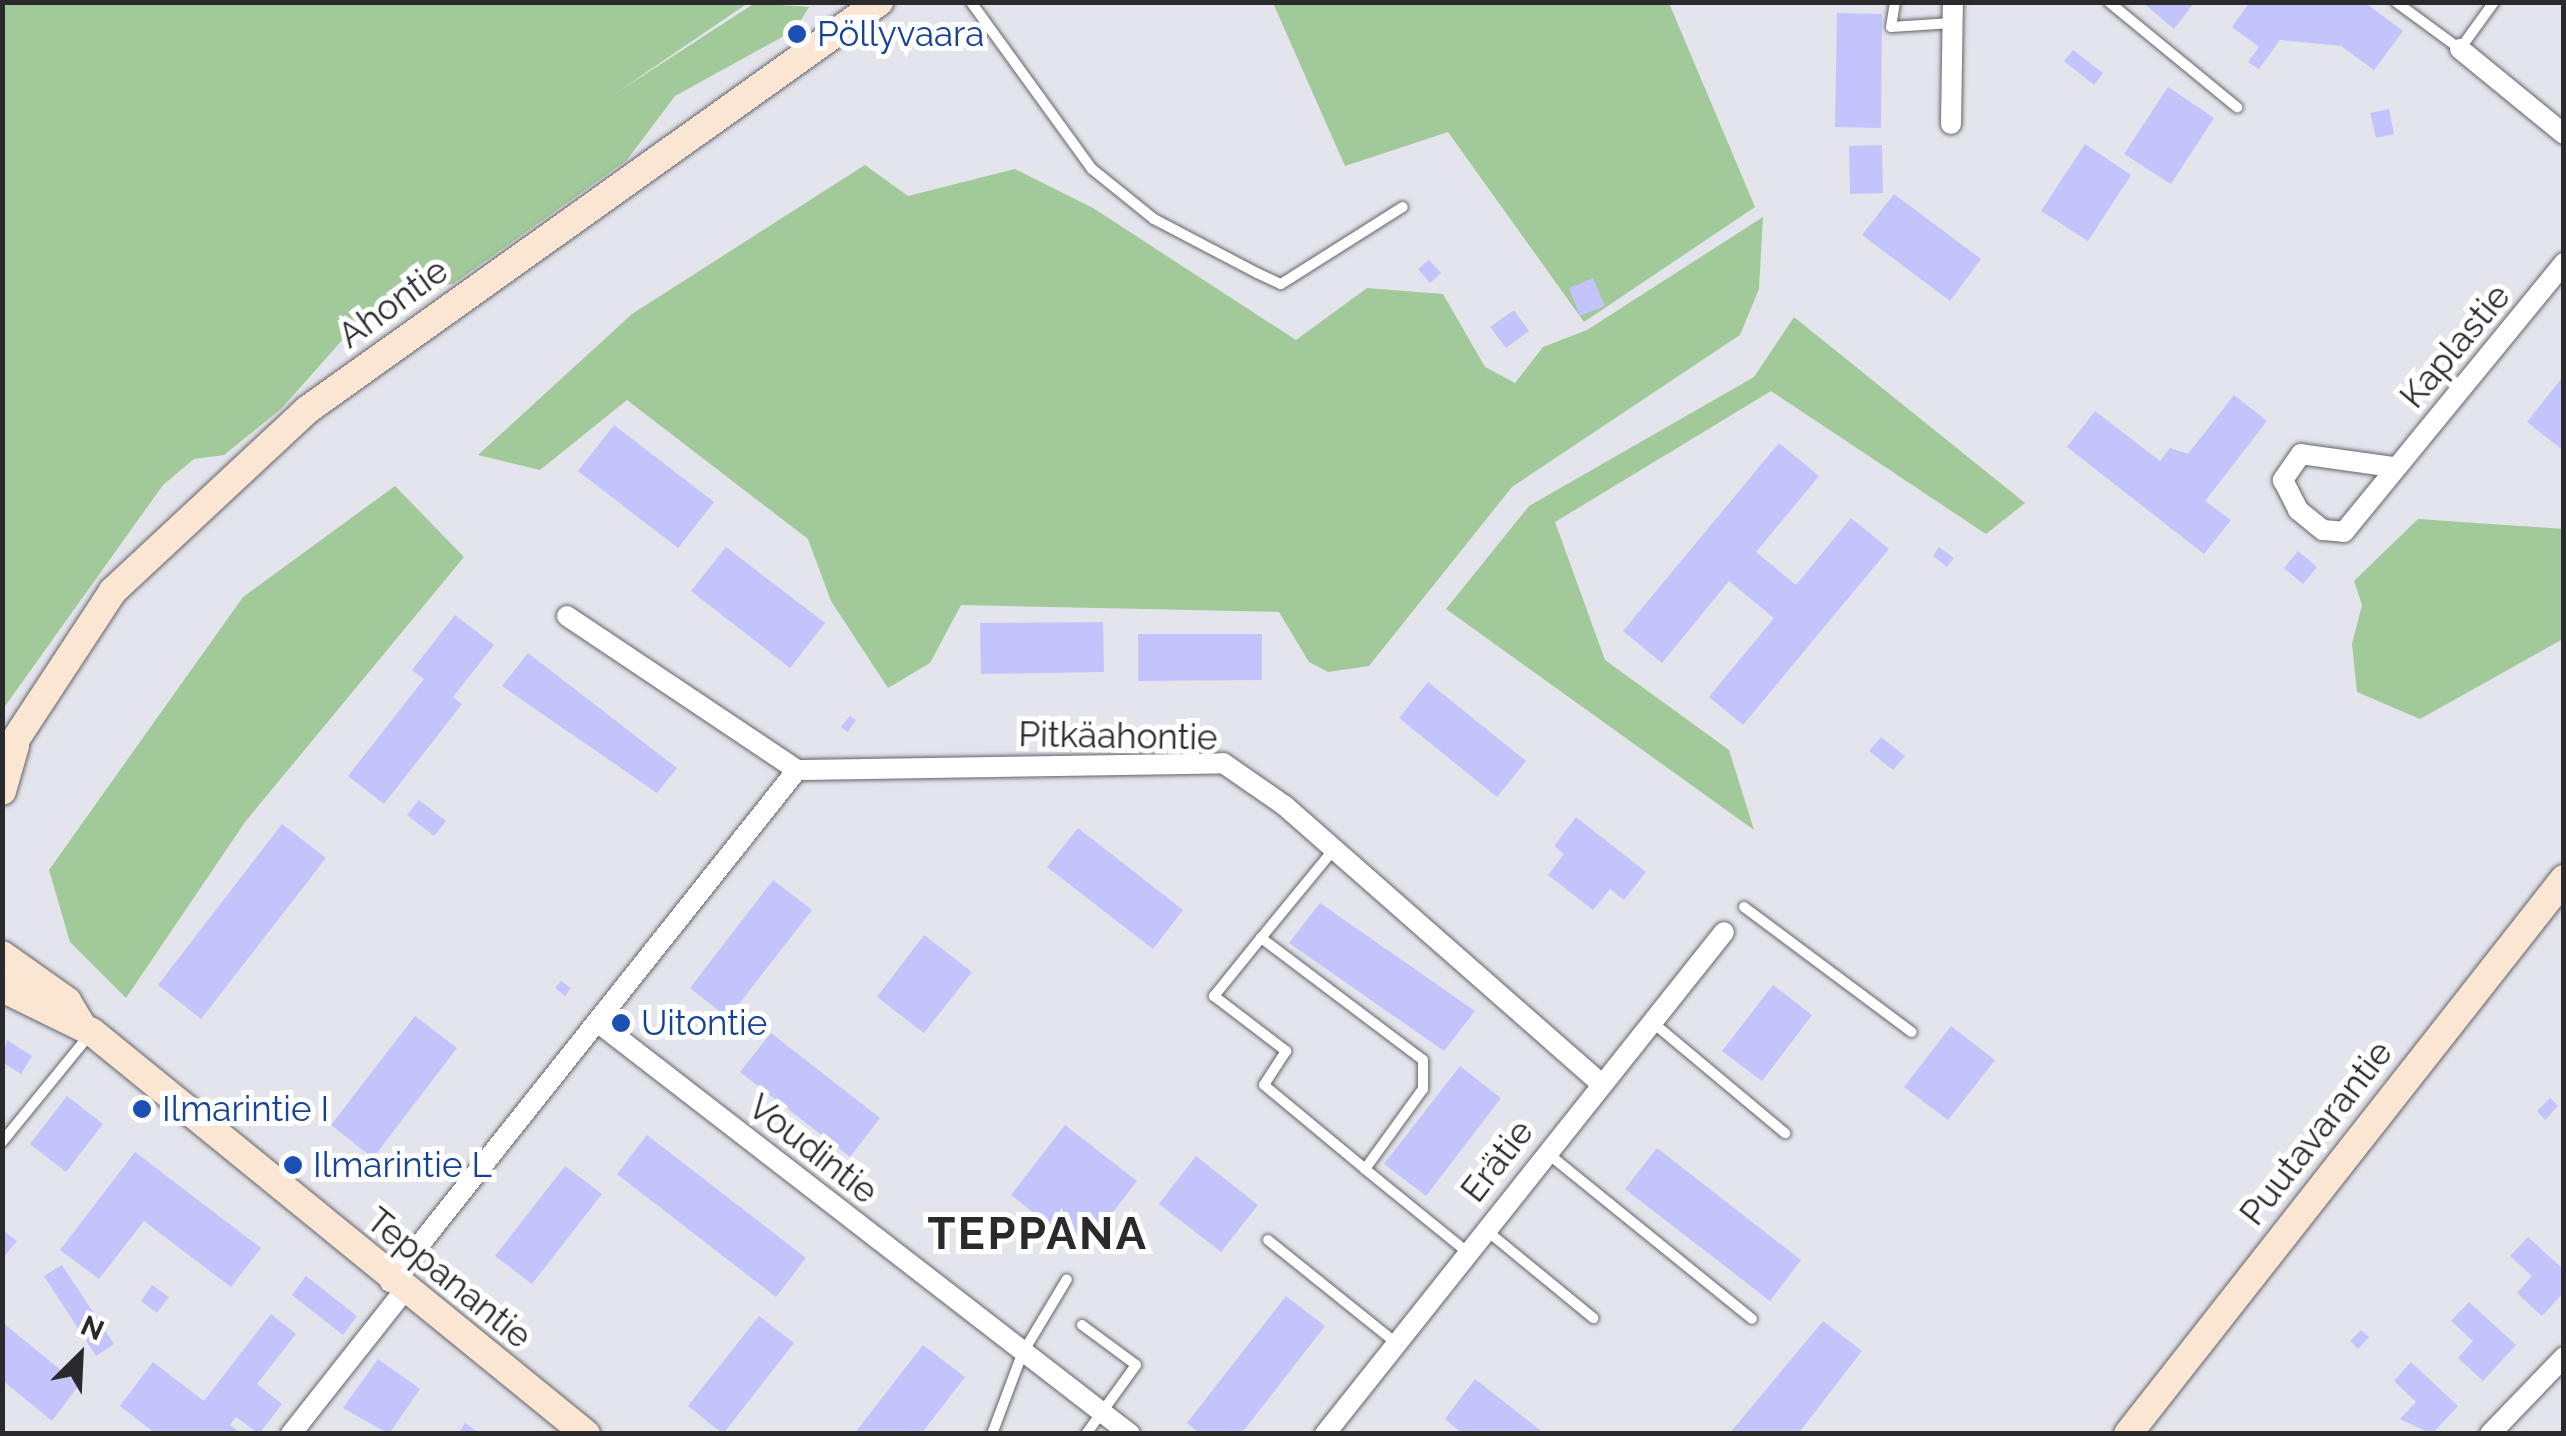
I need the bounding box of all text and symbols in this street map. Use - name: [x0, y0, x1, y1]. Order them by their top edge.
- place label: Pöllyvaara: [817, 13, 984, 55]
- marker: Pöllyvaara: [786, 23, 808, 45]
- street label: Ahontie: [330, 249, 456, 357]
- street label: Kaplastie: [2391, 276, 2519, 416]
- street label: Pitkäahontie: [1018, 713, 1218, 759]
- place label: Uitontie: [641, 1002, 767, 1044]
- marker: Uitontie: [610, 1012, 632, 1034]
- street label: Puutavarantie: [2231, 1032, 2401, 1234]
- street label: Voudintie: [740, 1085, 886, 1213]
- place label: Ilmarintie I: [162, 1088, 329, 1130]
- marker: Ilmarintie I: [131, 1098, 153, 1120]
- street label: Erätie: [1452, 1112, 1542, 1210]
- place label: Ilmarintie L: [313, 1144, 492, 1186]
- marker: Ilmarintie L: [282, 1154, 304, 1176]
- street label: Teppanantie: [358, 1199, 540, 1357]
- district label: TEPPANA: [928, 1207, 1148, 1261]
- north arrow: [30, 1306, 130, 1406]
- text: N: [76, 1309, 109, 1348]

